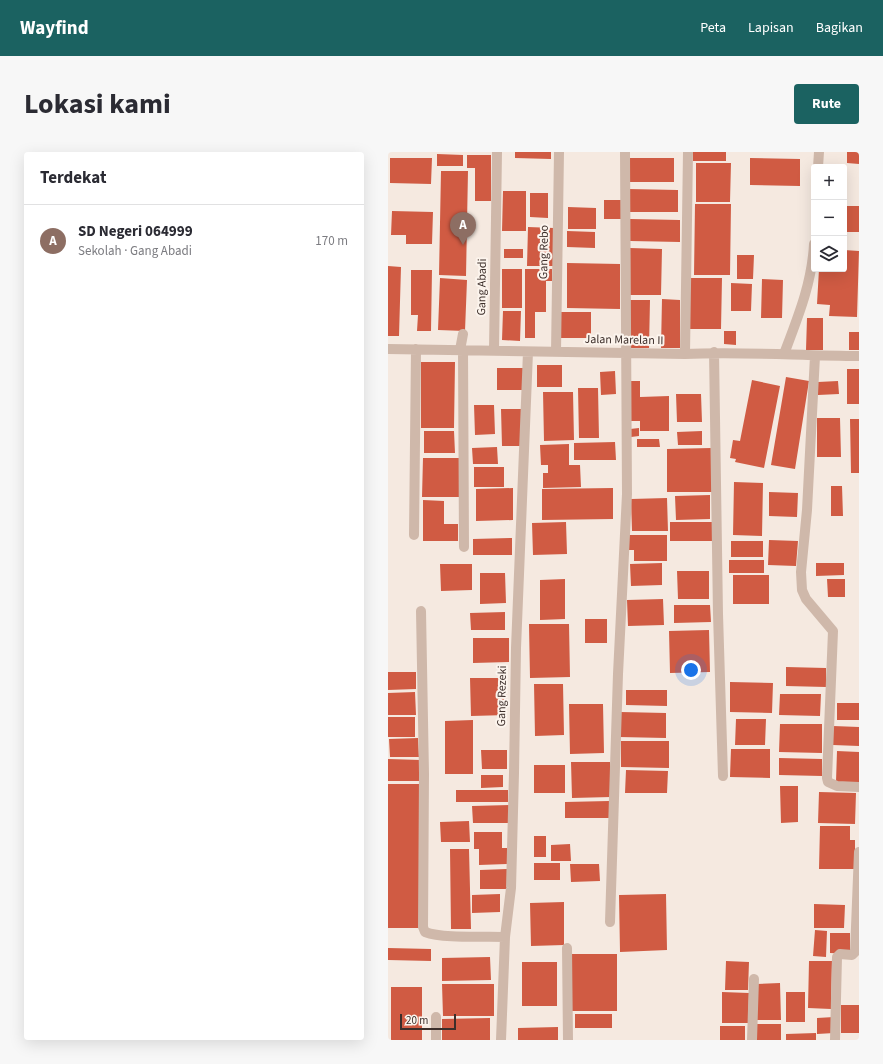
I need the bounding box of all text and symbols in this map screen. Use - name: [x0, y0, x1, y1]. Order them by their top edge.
- text: Wayfind: [20, 15, 89, 42]
- text: Peta: [700, 18, 726, 38]
- text: Lapisan: [748, 18, 794, 38]
- text: Bagikan: [816, 18, 863, 38]
- text: Lokasi kami: [24, 84, 171, 124]
- button: Rute: [794, 84, 859, 124]
- map controls: [811, 164, 847, 272]
- button: +: [811, 164, 847, 200]
- text: Terdekat: [40, 166, 106, 190]
- button: −: [811, 200, 847, 236]
- pin: A: [450, 212, 476, 245]
- text: SD Negeri 064999: [78, 221, 193, 242]
- street label: Gang Rebo: [535, 225, 553, 279]
- text: A: [49, 232, 57, 250]
- text: 170 m: [315, 232, 348, 250]
- button: layers: [811, 236, 847, 272]
- text: Sekolah · Gang Abadi: [78, 242, 192, 260]
- street label: Gang Abadi: [473, 258, 491, 316]
- street label: Jalan Marelan II: [584, 331, 664, 349]
- your location: [681, 660, 701, 680]
- street label: Gang Rezeki: [493, 665, 511, 727]
- scale bar: [400, 1012, 456, 1031]
- text: 20 m: [406, 1013, 428, 1028]

